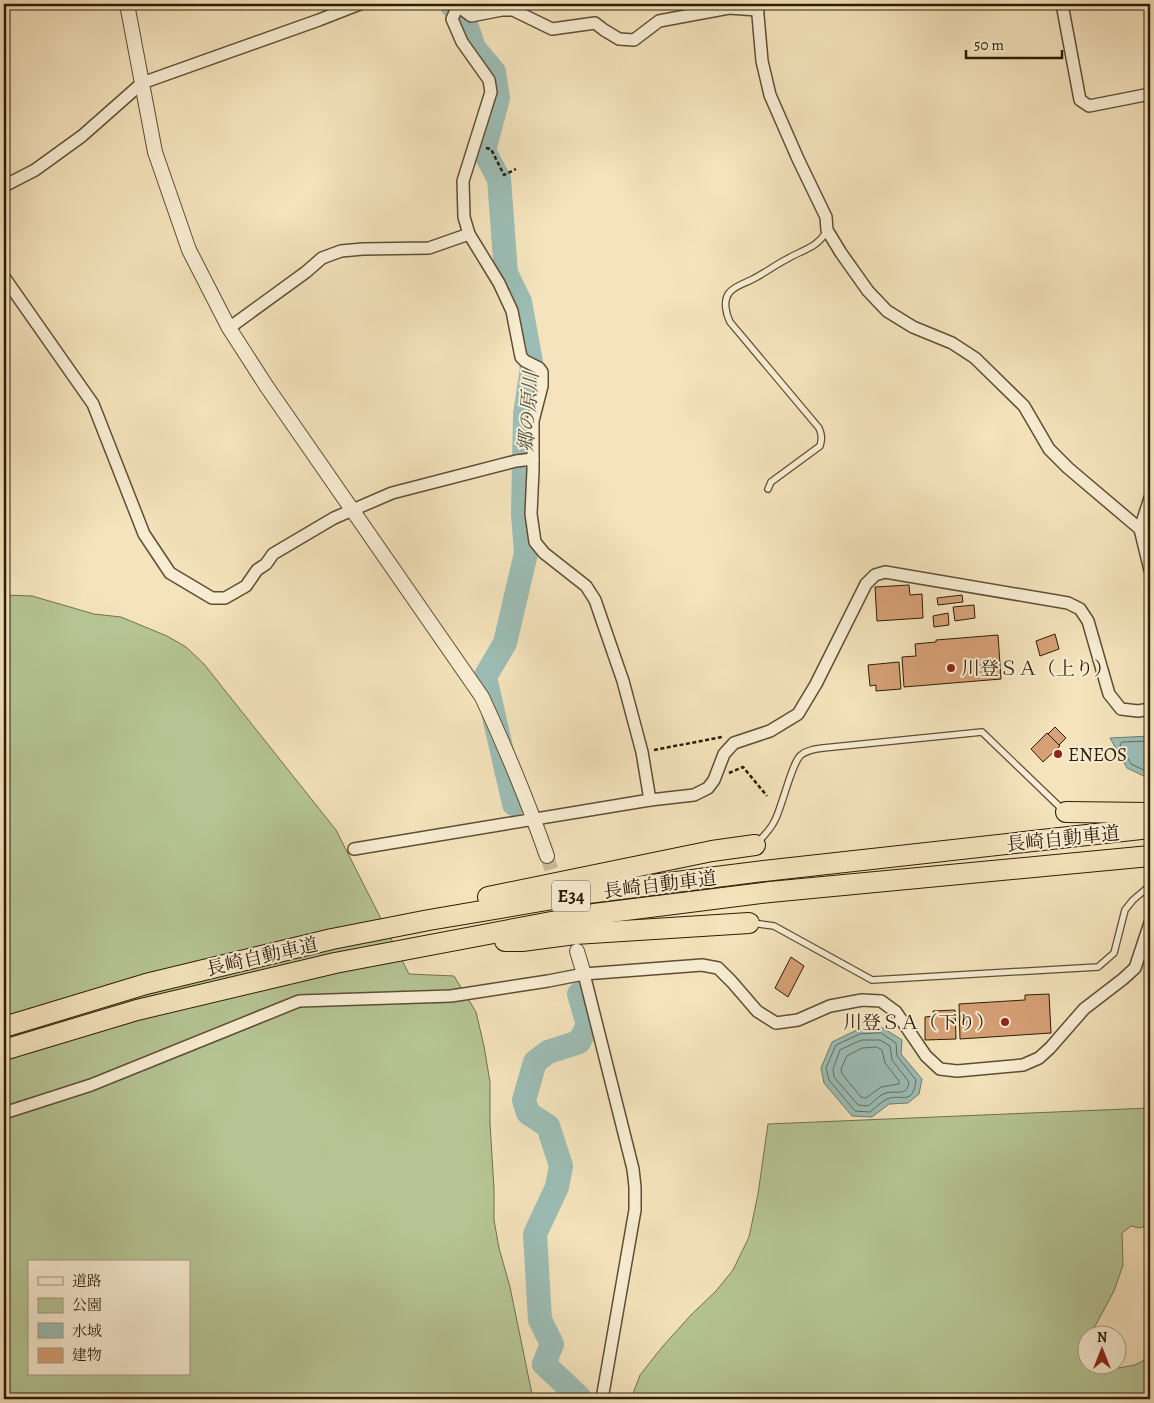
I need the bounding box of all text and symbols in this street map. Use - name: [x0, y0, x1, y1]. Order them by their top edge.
- scale bar: [966, 28, 1063, 60]
- text: 50 m: [974, 35, 1004, 55]
- water label: 郷の原川: [512, 369, 545, 453]
- place label: 川登ＳＡ（上り）: [961, 656, 1113, 682]
- marker: 川登ＳＡ（上り）: [945, 662, 957, 674]
- place label: ENEOS: [1068, 742, 1127, 768]
- marker: ENEOS: [1052, 748, 1064, 760]
- street label: 長崎自動車道: [1005, 820, 1121, 858]
- street label: 長崎自動車道: [602, 865, 718, 905]
- road number: E34: [552, 880, 590, 911]
- street label: 長崎自動車道: [204, 931, 321, 982]
- place label: 川登ＳＡ（下り）: [843, 1010, 995, 1036]
- marker: 川登ＳＡ（下り）: [999, 1016, 1011, 1028]
- legend: [28, 1260, 190, 1376]
- text: 道路: [72, 1271, 102, 1291]
- text: 公園: [72, 1295, 102, 1315]
- text: 水域: [72, 1321, 102, 1341]
- north arrow: [1076, 1326, 1126, 1376]
- text: N: [1097, 1328, 1107, 1347]
- text: 建物: [72, 1345, 102, 1365]

